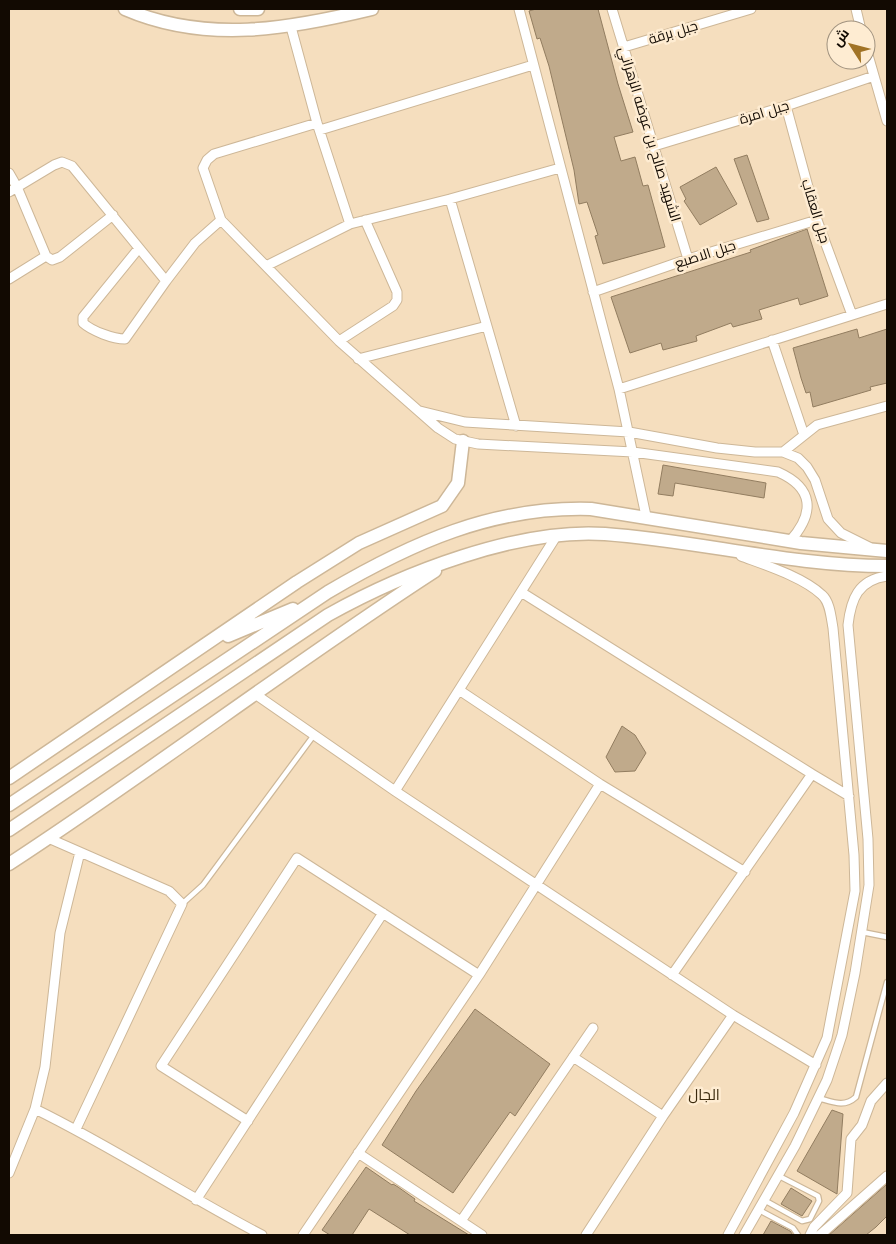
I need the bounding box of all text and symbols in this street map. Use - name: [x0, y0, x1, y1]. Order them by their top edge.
- street label: جبل برقة: [646, 15, 700, 49]
- north arrow: [826, 20, 876, 70]
- text: ش: [827, 24, 854, 51]
- street label: الشهيد صالح بن عوضه الزهراني: [612, 44, 686, 225]
- street label: جبل امرة: [737, 95, 791, 129]
- street label: جبل العقاب: [797, 176, 835, 246]
- street label: جبل الاصبع: [672, 235, 738, 273]
- district label: الجال: [688, 1084, 720, 1106]

